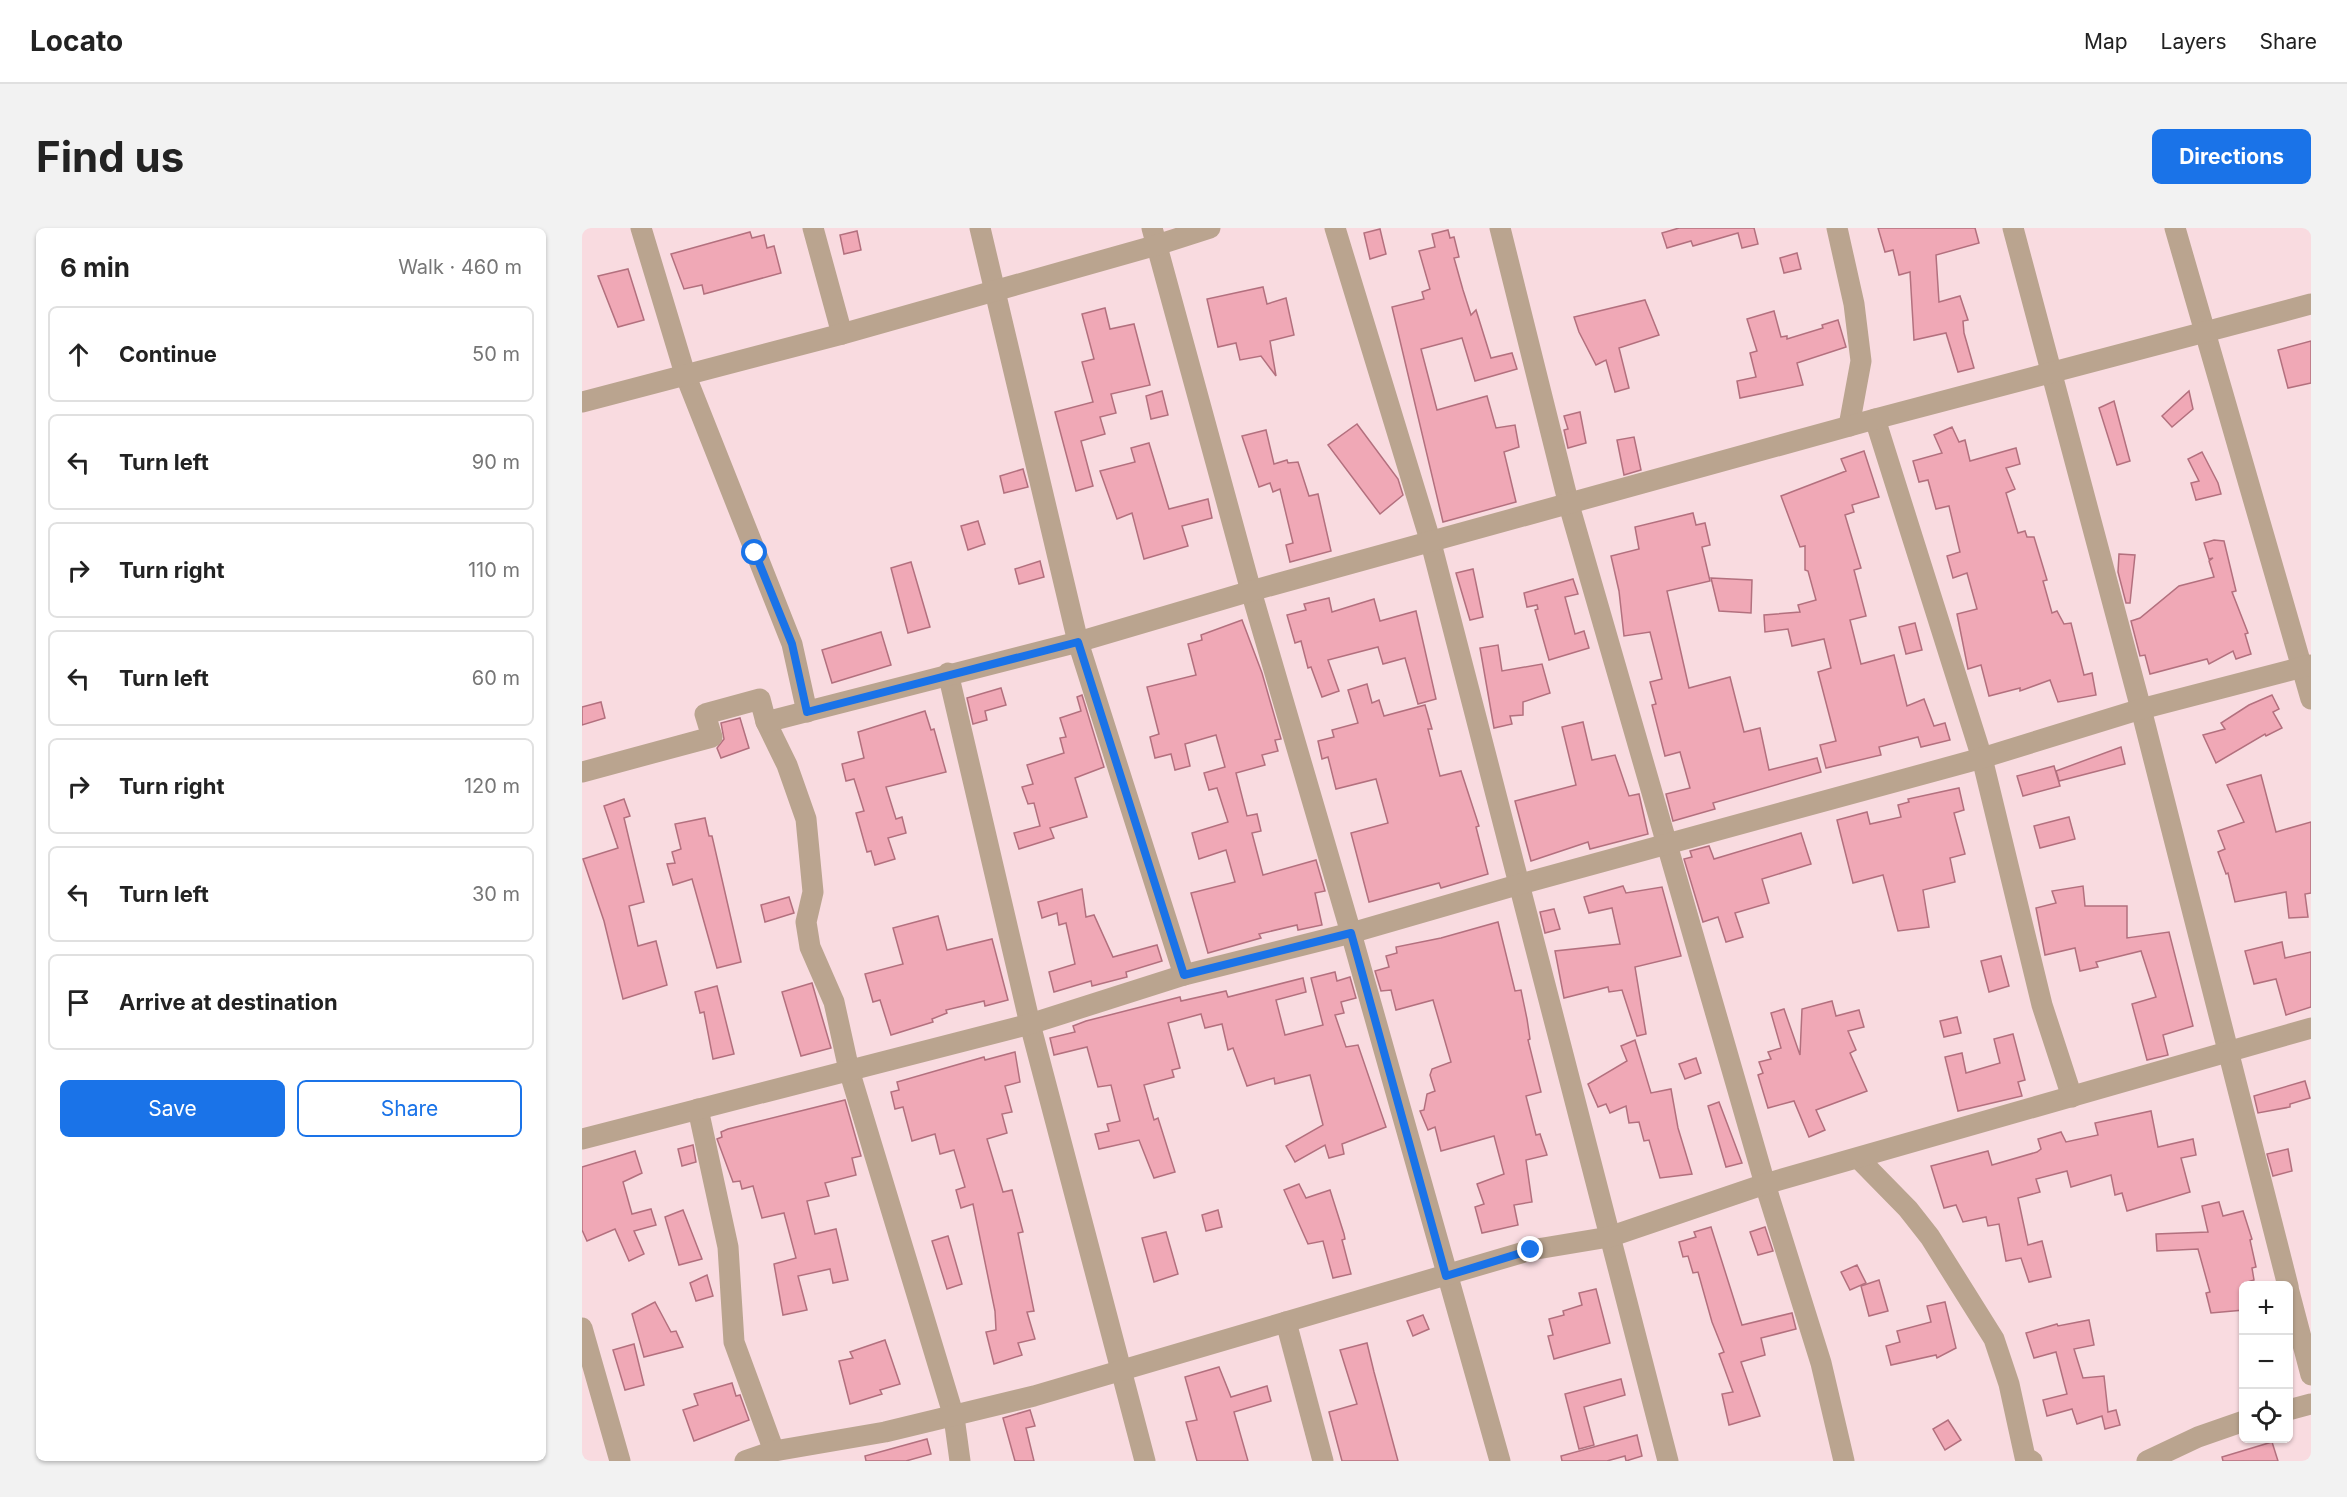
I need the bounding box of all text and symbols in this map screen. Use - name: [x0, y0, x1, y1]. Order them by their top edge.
- text: Locato: [30, 24, 123, 58]
- text: Map: [2084, 29, 2128, 54]
- text: Layers: [2161, 29, 2227, 54]
- text: Share: [2260, 29, 2317, 54]
- button: Directions: [2152, 129, 2311, 184]
- text: Find us: [36, 131, 184, 182]
- text: 6 min: [60, 252, 130, 283]
- text: Walk · 460 m: [398, 255, 522, 279]
- icon: ahead: [62, 338, 95, 371]
- text: Continue: [119, 341, 217, 367]
- text: 50 m: [472, 342, 520, 366]
- icon: left: [62, 446, 95, 479]
- text: Turn left: [119, 449, 209, 475]
- text: 90 m: [472, 450, 520, 474]
- route start: [741, 539, 767, 565]
- icon: right: [62, 554, 95, 587]
- text: Turn right: [119, 557, 225, 583]
- text: 110 m: [468, 558, 520, 582]
- icon: left: [62, 662, 95, 695]
- text: Turn left: [119, 665, 209, 691]
- text: 60 m: [472, 666, 520, 690]
- icon: right: [62, 770, 95, 803]
- text: Turn right: [119, 773, 225, 799]
- text: 120 m: [464, 774, 520, 798]
- icon: left: [62, 878, 95, 911]
- text: Turn left: [119, 881, 209, 907]
- text: 30 m: [472, 882, 520, 906]
- icon: arrive: [62, 986, 95, 1019]
- text: Arrive at destination: [119, 989, 338, 1015]
- button: Save: [60, 1080, 285, 1137]
- button: Share: [297, 1080, 522, 1137]
- route end: [1517, 1236, 1543, 1262]
- map controls: [2239, 1281, 2293, 1443]
- button: +: [2239, 1281, 2293, 1335]
- button: −: [2239, 1335, 2293, 1389]
- button: locate: [2239, 1389, 2293, 1443]

